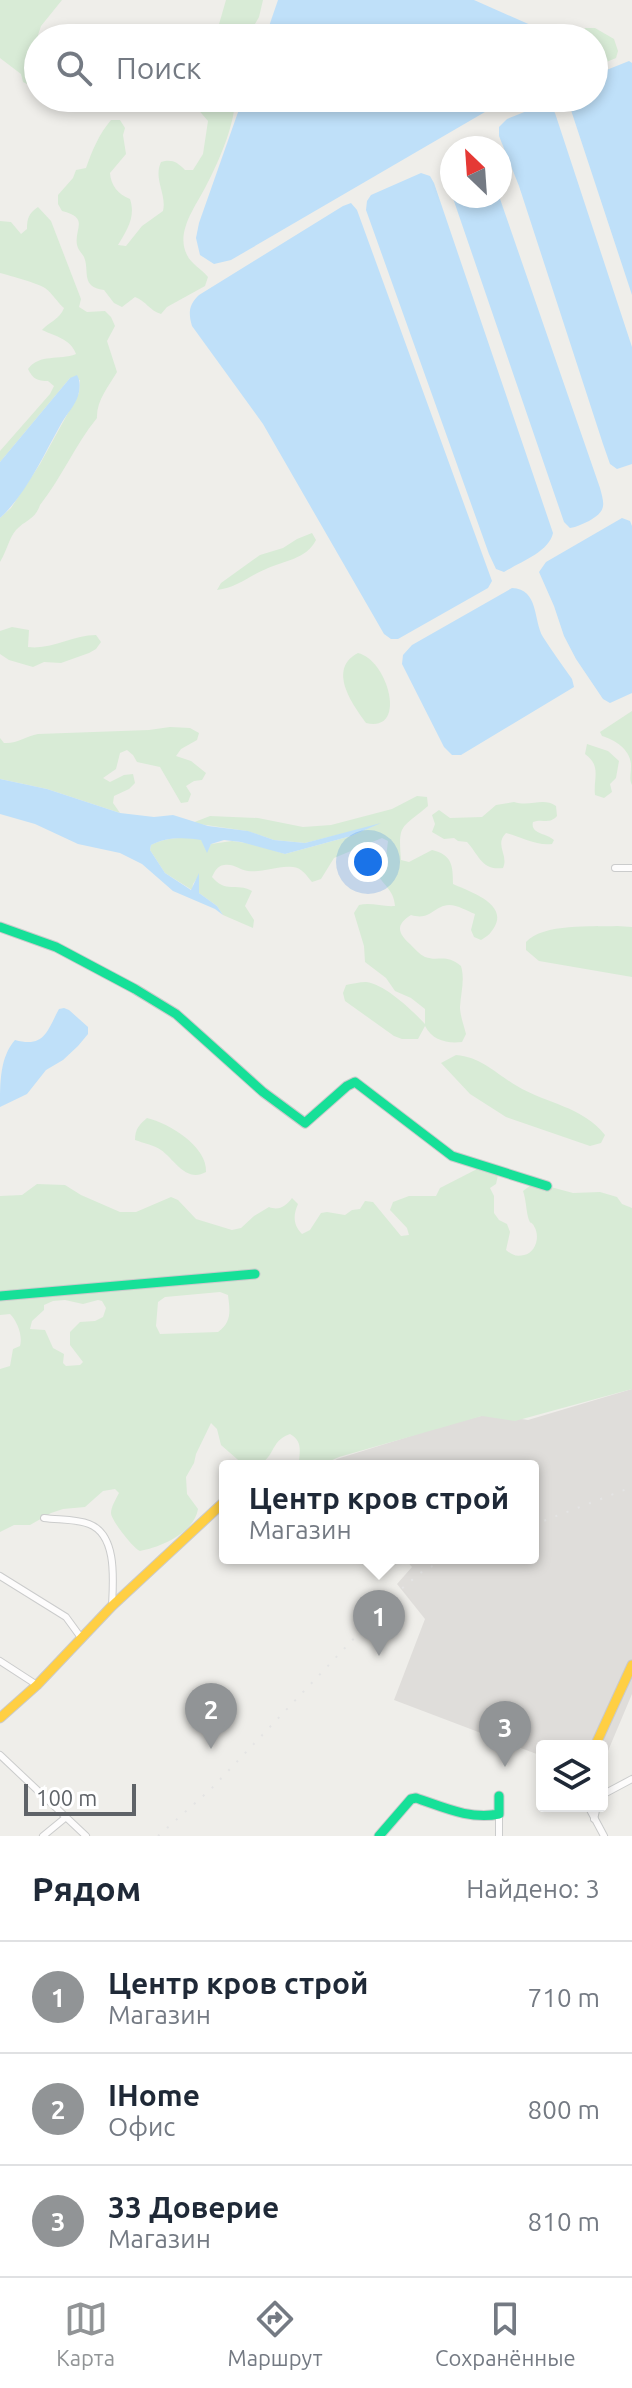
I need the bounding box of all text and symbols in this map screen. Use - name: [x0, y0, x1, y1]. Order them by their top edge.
- search box: [24, 24, 608, 112]
- icon: search: [52, 46, 96, 90]
- text: Поиск: [116, 51, 201, 85]
- north arrow: [440, 136, 512, 208]
- your location: [348, 842, 388, 882]
- popup: [219, 1460, 539, 1564]
- text: Центр кров строй: [249, 1481, 509, 1515]
- text: Магазин: [249, 1515, 352, 1544]
- pin: 1: [353, 1590, 405, 1656]
- pin: 2: [185, 1683, 237, 1749]
- pin: 3: [479, 1701, 531, 1767]
- map controls: [536, 1740, 608, 1812]
- button: layers: [536, 1740, 608, 1812]
- scale bar: [24, 1780, 136, 1816]
- text: 100 m: [36, 1785, 97, 1810]
- text: Рядом: [32, 1869, 141, 1907]
- text: Найдено: 3: [466, 1874, 600, 1903]
- text: Центр кров строй: [108, 1966, 368, 2000]
- text: 1: [51, 1983, 65, 2012]
- text: 710 m: [528, 1983, 600, 2012]
- text: Магазин: [108, 2000, 211, 2029]
- text: IHome: [108, 2078, 200, 2112]
- text: 2: [51, 2095, 65, 2124]
- text: 800 m: [528, 2095, 600, 2124]
- text: Офис: [108, 2112, 175, 2141]
- text: 33 Доверие: [108, 2190, 279, 2224]
- text: 3: [51, 2207, 65, 2236]
- text: 810 m: [528, 2207, 600, 2236]
- text: Магазин: [108, 2224, 211, 2253]
- tab: Карта: [56, 2297, 115, 2370]
- tab: Маршрут: [228, 2297, 322, 2370]
- tab: Сохранённые: [435, 2297, 576, 2370]

